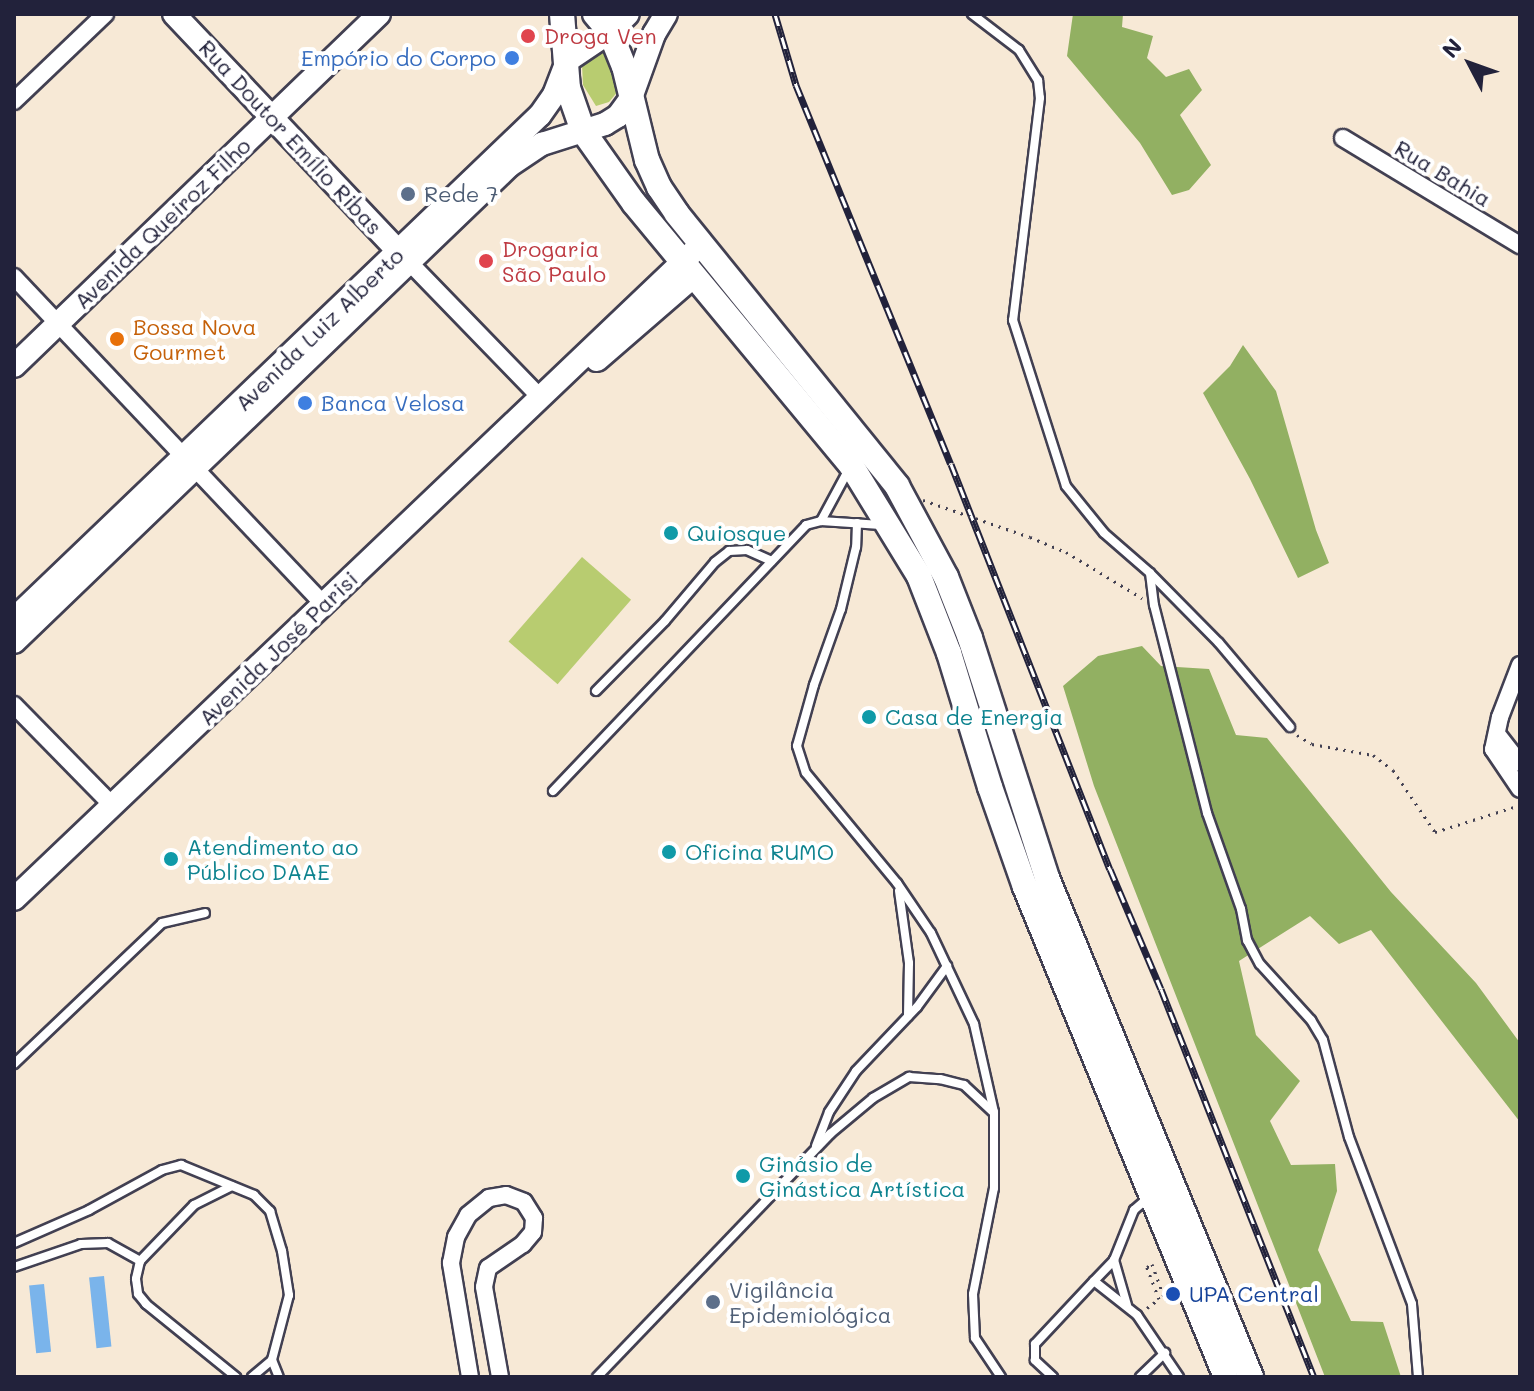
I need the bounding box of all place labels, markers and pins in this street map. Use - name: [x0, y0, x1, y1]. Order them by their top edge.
- place label: Droga Ven: [544, 23, 657, 49]
- marker: Droga Ven: [519, 27, 537, 45]
- place label: Empório do Corpo: [301, 45, 496, 71]
- marker: Empório do Corpo: [503, 49, 521, 67]
- place label: Rede 7: [424, 181, 499, 207]
- marker: Rede 7: [399, 185, 417, 203]
- place label: Drogaria São Paulo: [502, 235, 606, 286]
- marker: Drogaria São Paulo: [477, 252, 495, 270]
- place label: Bossa Nova Gourmet: [133, 313, 256, 364]
- marker: Bossa Nova Gourmet: [108, 330, 126, 348]
- place label: Banca Velosa: [321, 390, 465, 416]
- marker: Banca Velosa: [296, 394, 314, 412]
- place label: Quiosque: [687, 520, 786, 546]
- marker: Quiosque: [662, 524, 680, 542]
- place label: Casa de Energia: [885, 704, 1063, 730]
- marker: Casa de Energia: [860, 708, 878, 726]
- place label: Atendimento ao Público DAAE: [187, 833, 358, 884]
- place label: Oficina RUMO: [685, 839, 834, 865]
- marker: Oficina RUMO: [660, 843, 678, 861]
- marker: Atendimento ao Público DAAE: [162, 850, 180, 868]
- place label: Ginásio de Ginástica Artística: [759, 1150, 965, 1202]
- marker: Ginásio de Ginástica Artística: [734, 1167, 752, 1185]
- place label: Vigilância Epidemiológica: [729, 1276, 891, 1328]
- place label: UPA Central: [1189, 1281, 1319, 1307]
- marker: UPA Central: [1164, 1285, 1182, 1303]
- marker: Vigilância Epidemiológica: [704, 1293, 722, 1311]

